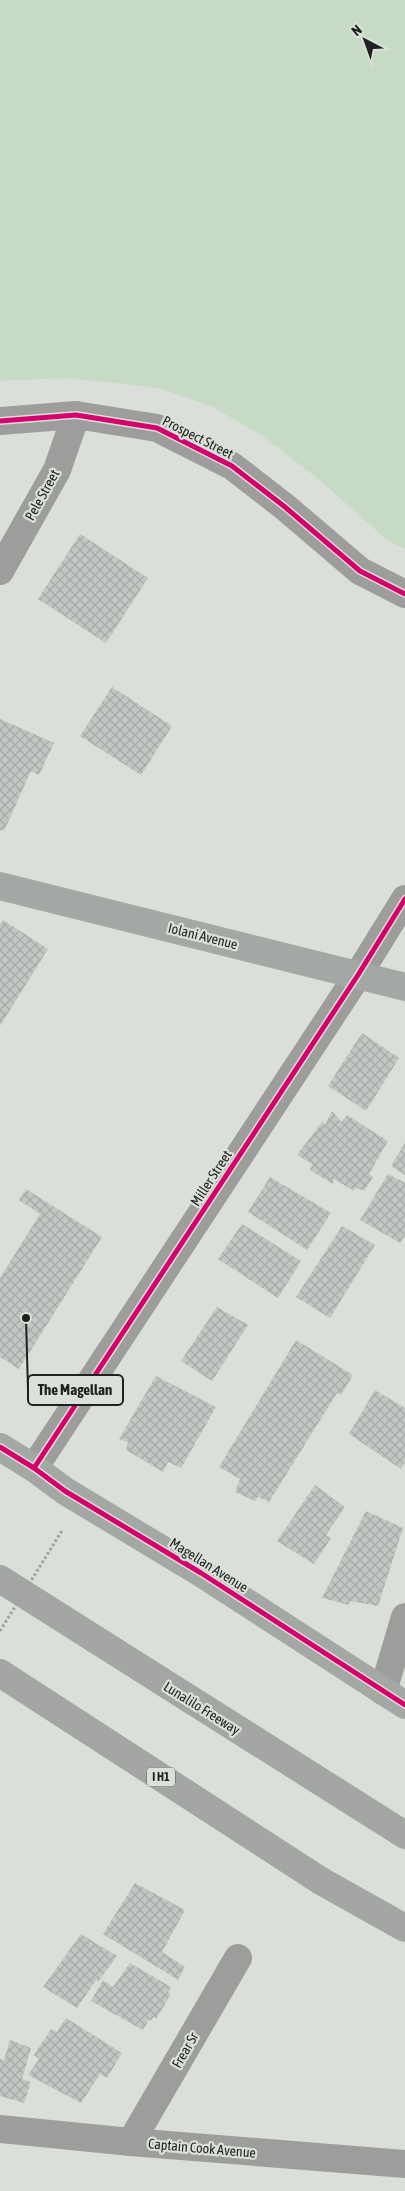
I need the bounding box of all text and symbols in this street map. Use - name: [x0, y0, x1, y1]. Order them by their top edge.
- north arrow: [340, 15, 390, 65]
- text: N: [348, 21, 365, 39]
- street label: Prospect Street: [160, 412, 236, 462]
- street label: Pele Street: [22, 467, 62, 523]
- street label: Iolani Avenue: [167, 920, 239, 952]
- street label: Miller Street: [187, 1147, 235, 1209]
- callout: The Magellan: [28, 1375, 123, 1405]
- text: The Magellan: [38, 1381, 112, 1398]
- street label: Magellan Avenue: [167, 1535, 251, 1595]
- street label: Lunalilo Freeway: [161, 1678, 243, 1738]
- road number: I H1: [147, 1768, 175, 1786]
- street label: Frear Sr: [168, 2029, 202, 2071]
- street label: Captain Cook Avenue: [147, 2135, 257, 2161]

